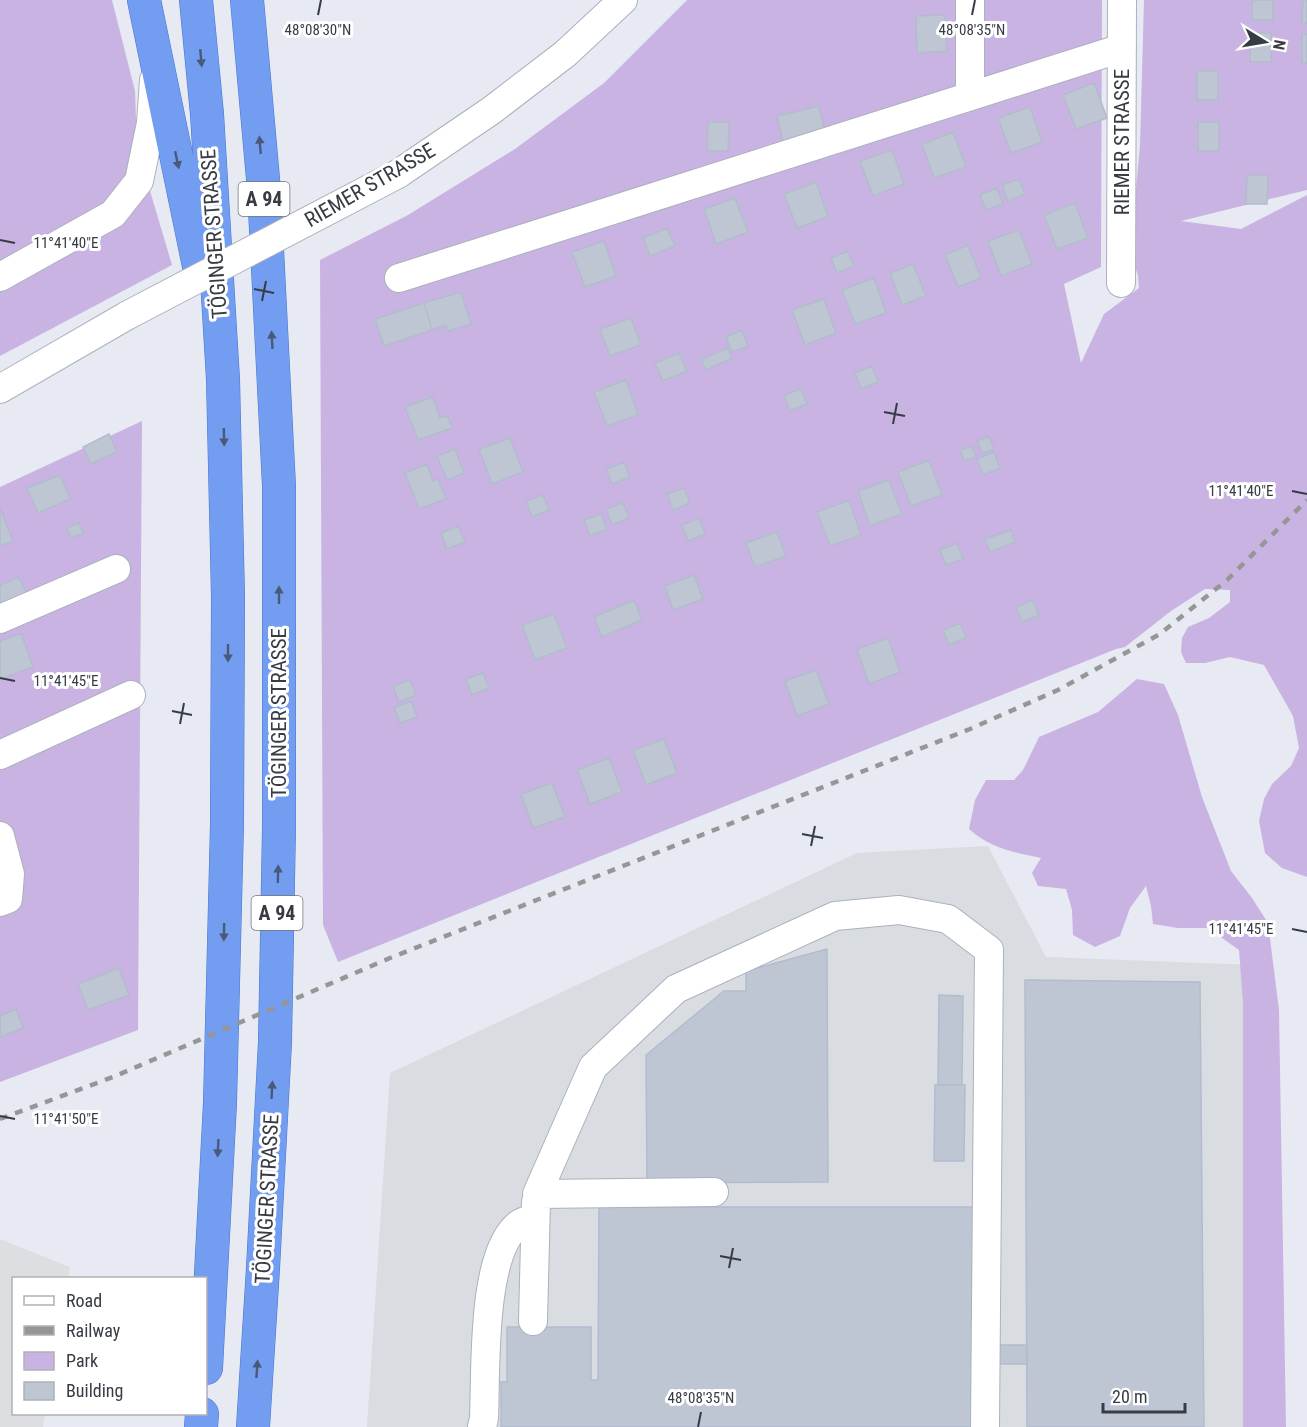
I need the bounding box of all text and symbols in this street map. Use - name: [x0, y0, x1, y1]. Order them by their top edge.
- north arrow: [1235, 12, 1295, 72]
- text: 48°08'30"N: [285, 21, 351, 39]
- text: 48°08'35"N: [939, 21, 1005, 39]
- text: N: [1269, 38, 1289, 51]
- one-way arrow: [196, 49, 206, 68]
- street label: RIEMER STRASSE: [1110, 69, 1134, 215]
- one-way arrow: [255, 136, 265, 155]
- street label: RIEMER STRASSE: [301, 138, 439, 232]
- street label: TÖGINGER STRASSE: [196, 148, 232, 320]
- one-way arrow: [173, 151, 183, 169]
- road number: A 94: [238, 182, 290, 216]
- text: 11°41'40"E: [34, 234, 98, 252]
- one-way arrow: [267, 330, 276, 349]
- one-way arrow: [220, 428, 229, 447]
- text: 11°41'40"E: [1209, 482, 1273, 500]
- one-way arrow: [274, 586, 284, 605]
- street label: TÖGINGER STRASSE: [267, 628, 291, 798]
- one-way arrow: [223, 644, 233, 663]
- text: 11°41'45"E: [34, 672, 98, 690]
- one-way arrow: [273, 865, 283, 884]
- road number: A 94: [252, 896, 302, 930]
- text: 11°41'45"E: [1209, 920, 1273, 938]
- one-way arrow: [220, 923, 229, 942]
- one-way arrow: [268, 1081, 277, 1100]
- text: 11°41'50"E: [34, 1110, 98, 1128]
- street label: TÖGINGER STRASSE: [251, 1113, 283, 1285]
- one-way arrow: [213, 1139, 222, 1158]
- legend: [12, 1277, 207, 1415]
- text: Road: [66, 1290, 102, 1311]
- text: Railway: [66, 1320, 121, 1341]
- text: Park: [66, 1350, 98, 1371]
- one-way arrow: [252, 1359, 261, 1378]
- scale bar: [1103, 1376, 1186, 1414]
- text: Building: [66, 1380, 123, 1401]
- text: 20 m: [1112, 1386, 1147, 1407]
- text: 48°08'35"N: [668, 1389, 734, 1407]

